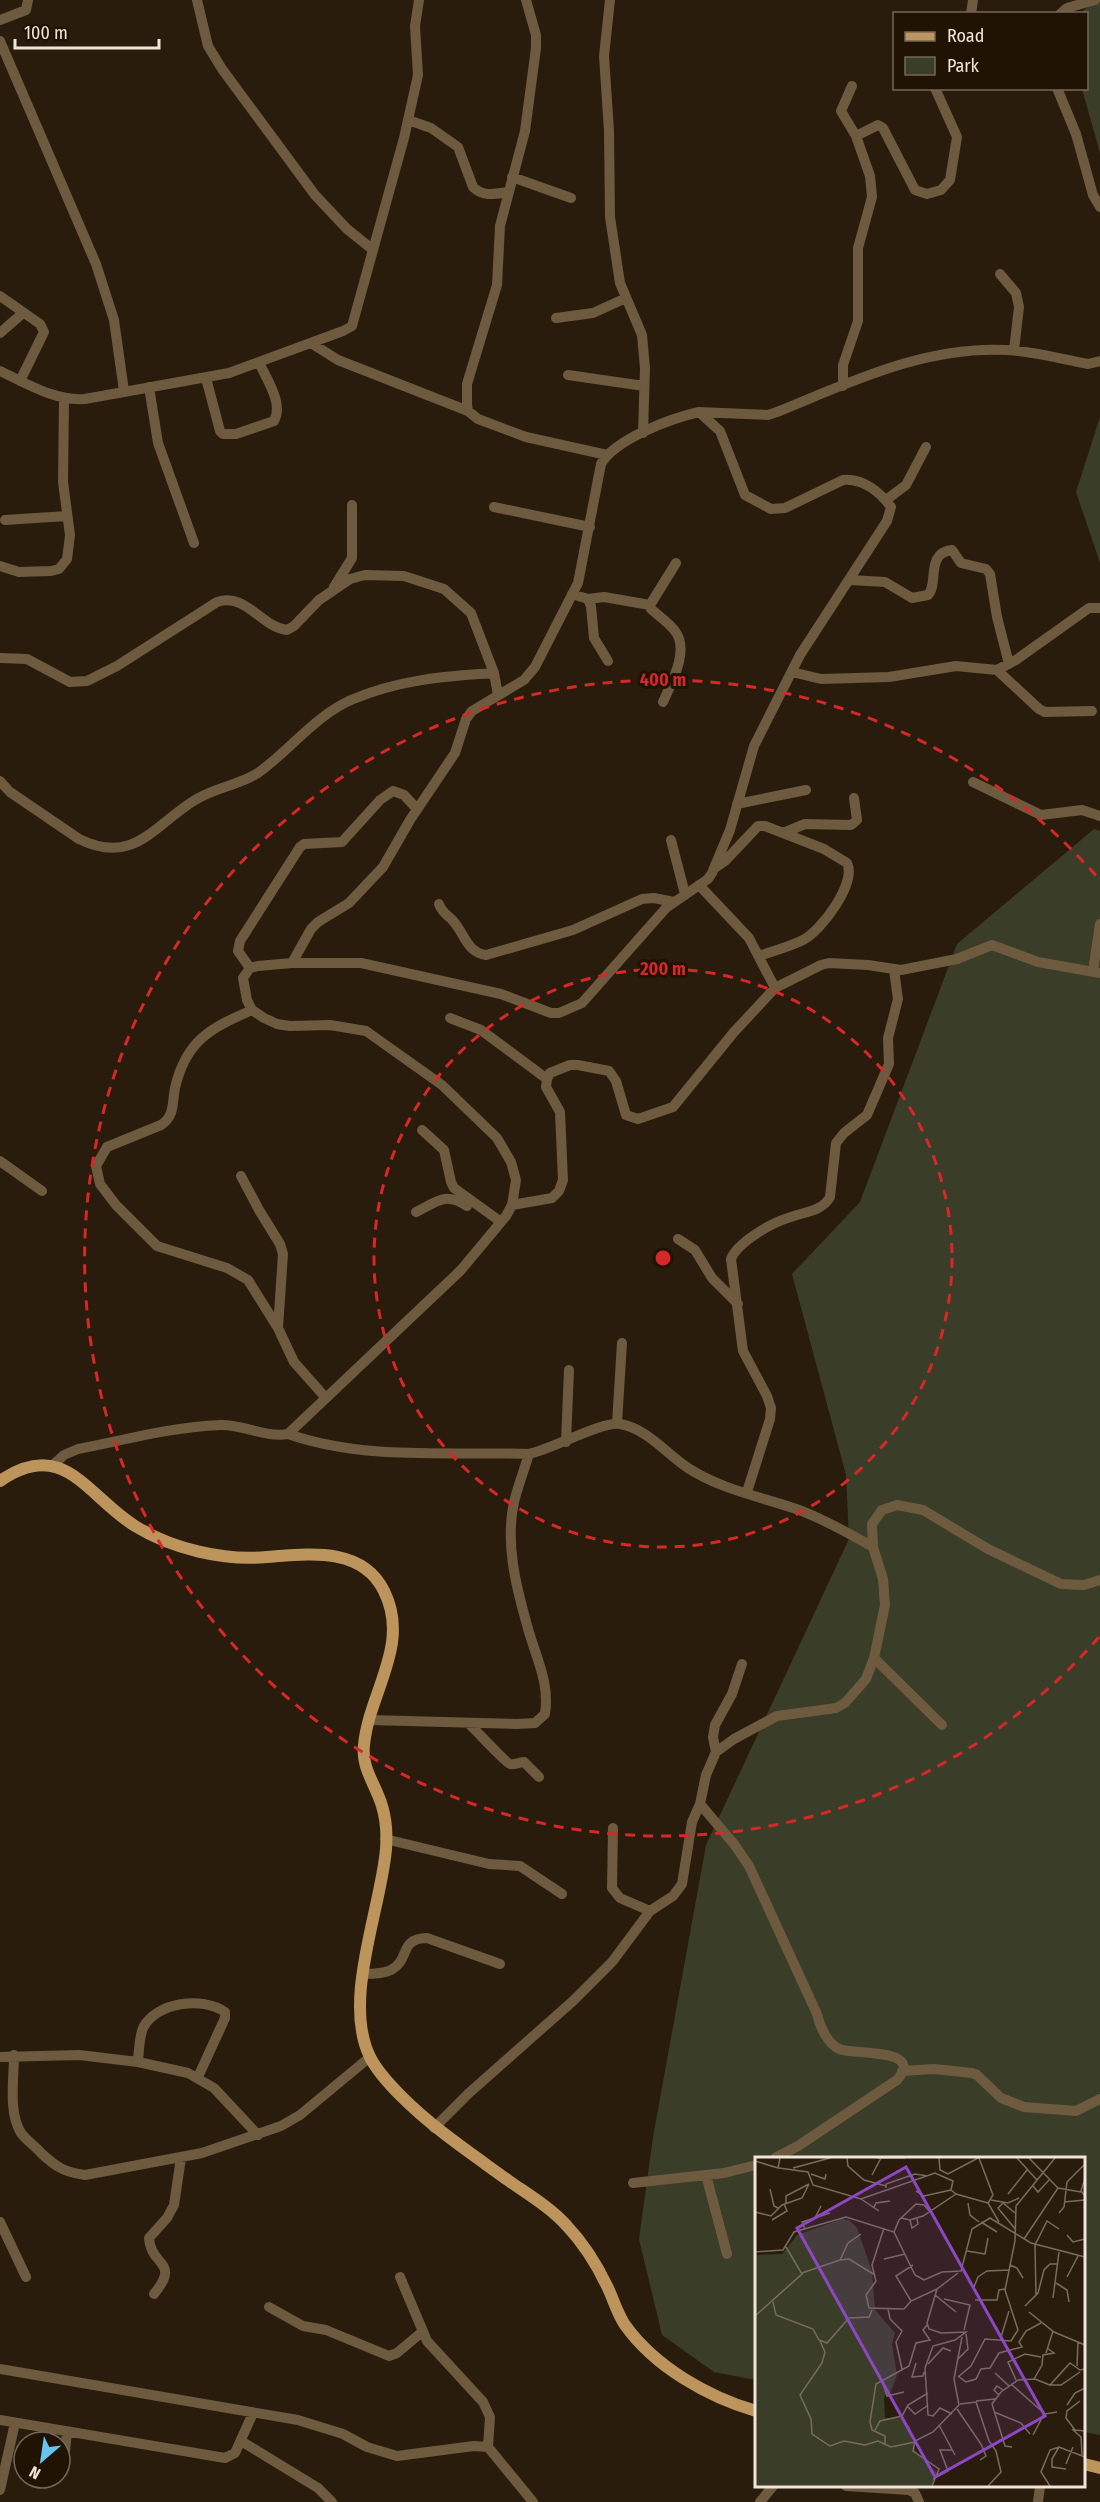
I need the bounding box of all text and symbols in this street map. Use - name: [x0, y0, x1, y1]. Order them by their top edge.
- scale bar: [15, 12, 159, 50]
- legend: [893, 12, 1088, 90]
- text: 100 m: [24, 22, 68, 44]
- text: Road: [947, 25, 984, 47]
- text: Park: [947, 55, 980, 77]
- text: 400 m: [640, 669, 686, 691]
- text: 200 m: [639, 958, 686, 980]
- centre of rings: [653, 1248, 673, 1268]
- inset map: [755, 2157, 1085, 2487]
- north arrow: [12, 2430, 72, 2490]
- text: N: [26, 2462, 44, 2483]

